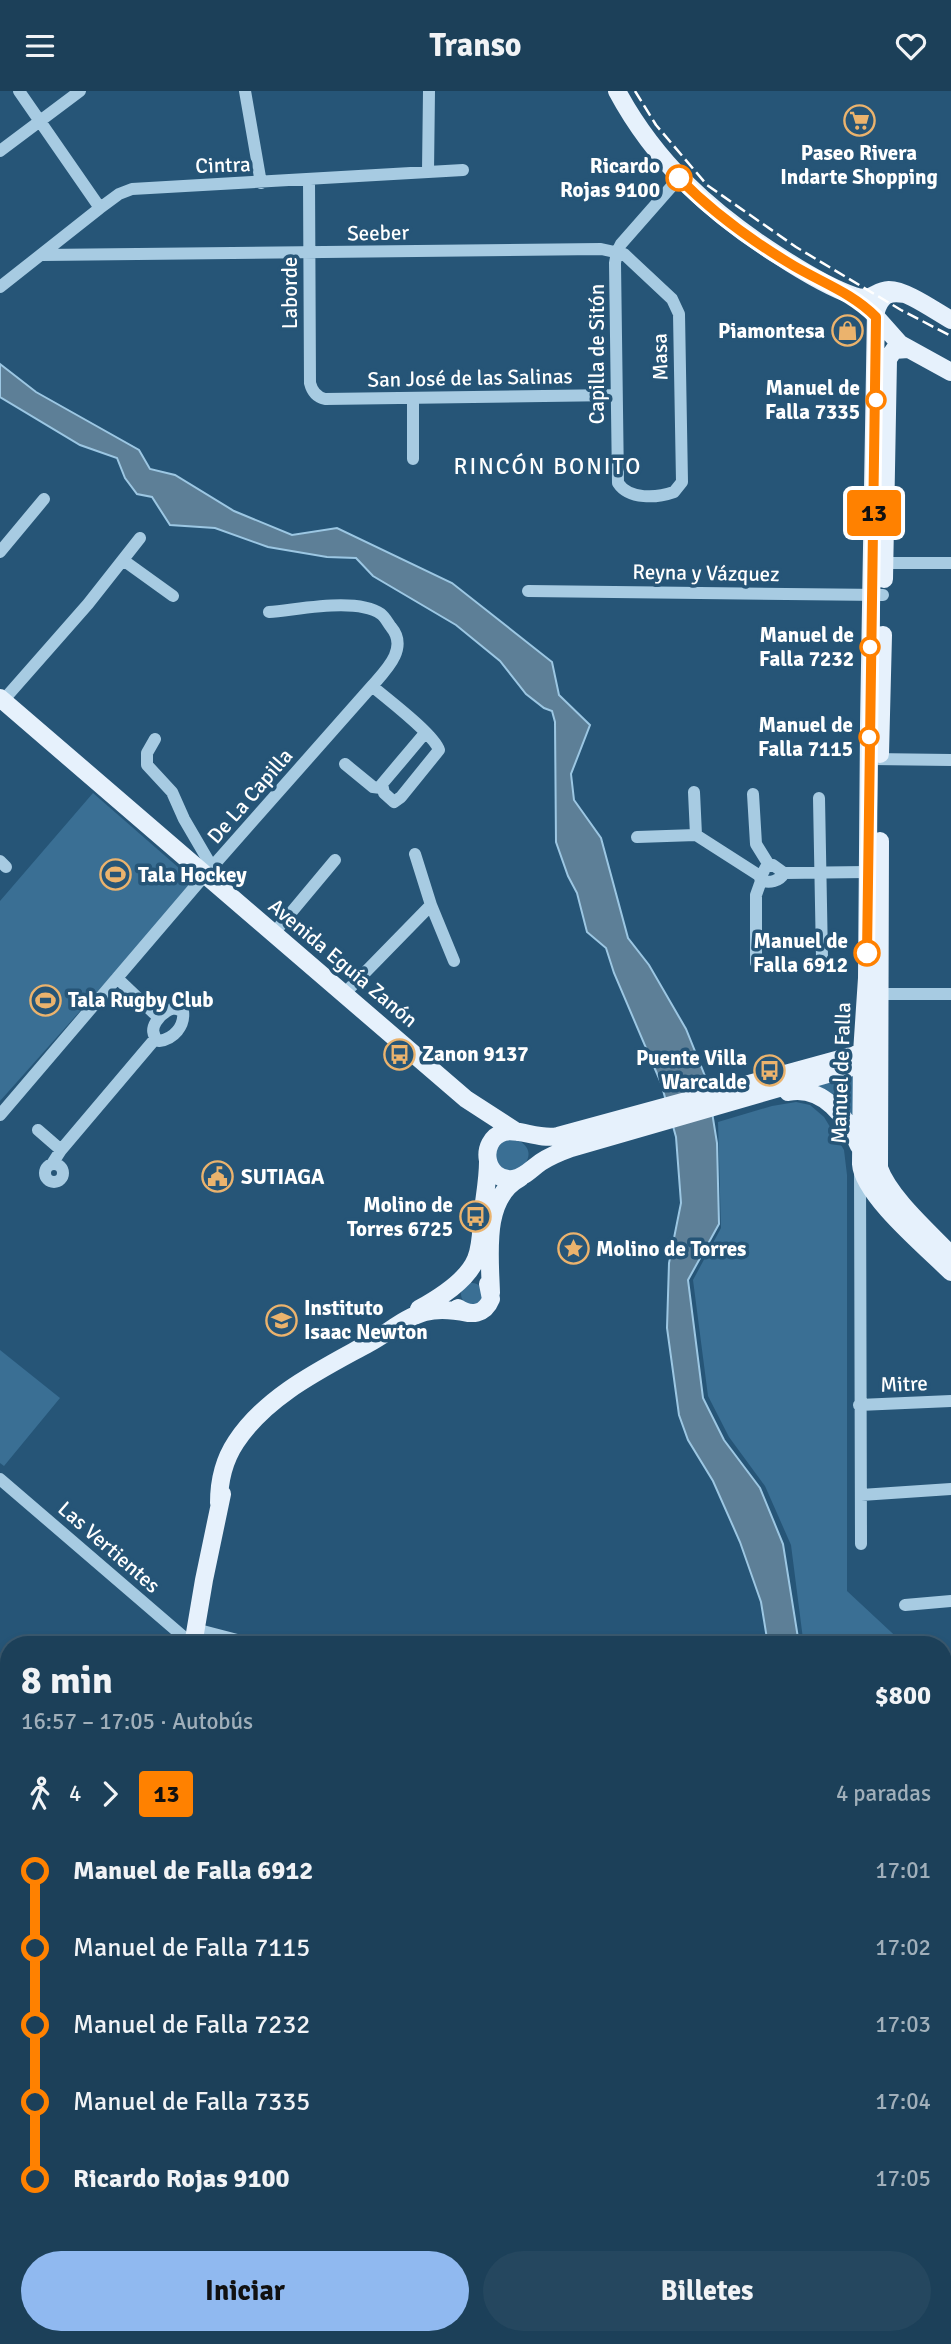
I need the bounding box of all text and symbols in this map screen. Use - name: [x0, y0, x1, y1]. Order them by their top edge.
- text: Transo: [429, 26, 522, 65]
- icon: menu: [21, 27, 59, 65]
- icon: heart: [892, 27, 930, 65]
- supermarket icon: Paseo Rivera Indarte Shopping: [842, 104, 876, 138]
- place label: Paseo Rivera Indarte Shopping: [780, 140, 938, 190]
- street label: Cintra: [195, 151, 251, 179]
- place label: Ricardo Rojas 9100: [560, 153, 660, 203]
- marker: Ricardo Rojas 9100: [666, 165, 692, 191]
- street label: Seeber: [347, 219, 409, 247]
- street label: Laborde: [277, 257, 303, 329]
- street label: Capilla de Sitón: [584, 284, 610, 424]
- shop icon: Piamontesa: [831, 314, 865, 348]
- place label: Piamontesa: [718, 318, 825, 344]
- street label: Masa: [647, 333, 673, 381]
- street label: San José de las Salinas: [367, 363, 573, 393]
- place label: Manuel de Falla 7335: [765, 375, 860, 425]
- marker: Manuel de Falla 7335: [866, 390, 886, 410]
- district label: RINCÓN BONITO: [454, 452, 642, 481]
- line badge: 13: [842, 490, 906, 536]
- text: 13: [861, 498, 887, 528]
- street label: Reyna y Vázquez: [632, 559, 780, 587]
- place label: Manuel de Falla 7232: [759, 622, 854, 672]
- marker: Manuel de Falla 7232: [860, 637, 880, 657]
- place label: Manuel de Falla 7115: [758, 712, 853, 762]
- marker: Manuel de Falla 7115: [859, 727, 879, 747]
- street label: De La Capilla: [202, 743, 298, 849]
- sports icon: Tala Hockey: [98, 858, 132, 892]
- place label: Tala Hockey: [138, 862, 247, 888]
- street label: Avenida Eguía Zanón: [263, 893, 423, 1033]
- place label: Manuel de Falla 6912: [753, 928, 848, 978]
- marker: Manuel de Falla 6912: [854, 940, 880, 966]
- sports icon: Tala Rugby Club: [28, 983, 62, 1017]
- place label: Tala Rugby Club: [68, 987, 213, 1013]
- street label: Manuel de Falla: [826, 1002, 856, 1144]
- bus stop icon: Zanon 9137: [382, 1037, 416, 1071]
- place label: Zanon 9137: [422, 1041, 529, 1067]
- place label: Puente Villa Warcalde: [636, 1045, 747, 1095]
- bus stop icon: Puente Villa Warcalde: [753, 1053, 787, 1087]
- public building icon: SUTIAGA: [201, 1160, 235, 1194]
- place label: SUTIAGA: [241, 1164, 325, 1190]
- place label: Molino de Torres 6725: [347, 1192, 453, 1242]
- bus stop icon: Molino de Torres 6725: [459, 1200, 493, 1234]
- place icon: Molino de Torres: [556, 1232, 590, 1266]
- place label: Molino de Torres: [596, 1236, 746, 1262]
- place label: Instituto Isaac Newton: [304, 1295, 428, 1345]
- school or university icon: Instituto Isaac Newton: [264, 1303, 298, 1337]
- street label: Mitre: [880, 1370, 928, 1398]
- street label: Las Vertientes: [53, 1496, 165, 1598]
- text: 8 min: [21, 1657, 113, 1704]
- text: $800: [875, 1680, 931, 1712]
- text: 16:57 – 17:05 · Autobús: [21, 1707, 253, 1736]
- icon: walk: [21, 1775, 59, 1813]
- icon: forward: [91, 1775, 129, 1813]
- text: 4: [69, 1779, 81, 1808]
- text: 13: [153, 1779, 179, 1809]
- text: 4 paradas: [836, 1779, 931, 1808]
- text: Manuel de Falla 6912: [73, 1855, 313, 1887]
- text: 17:01: [875, 1856, 931, 1885]
- text: Manuel de Falla 7115: [73, 1932, 310, 1964]
- text: 17:02: [875, 1933, 931, 1962]
- text: Manuel de Falla 7232: [73, 2009, 310, 2041]
- text: 17:03: [875, 2010, 931, 2039]
- text: Manuel de Falla 7335: [73, 2086, 310, 2118]
- text: 17:04: [875, 2087, 931, 2116]
- text: Ricardo Rojas 9100: [73, 2163, 290, 2195]
- text: 17:05: [875, 2164, 931, 2193]
- button: Iniciar: [21, 2251, 469, 2331]
- button: Billetes: [483, 2251, 931, 2331]

